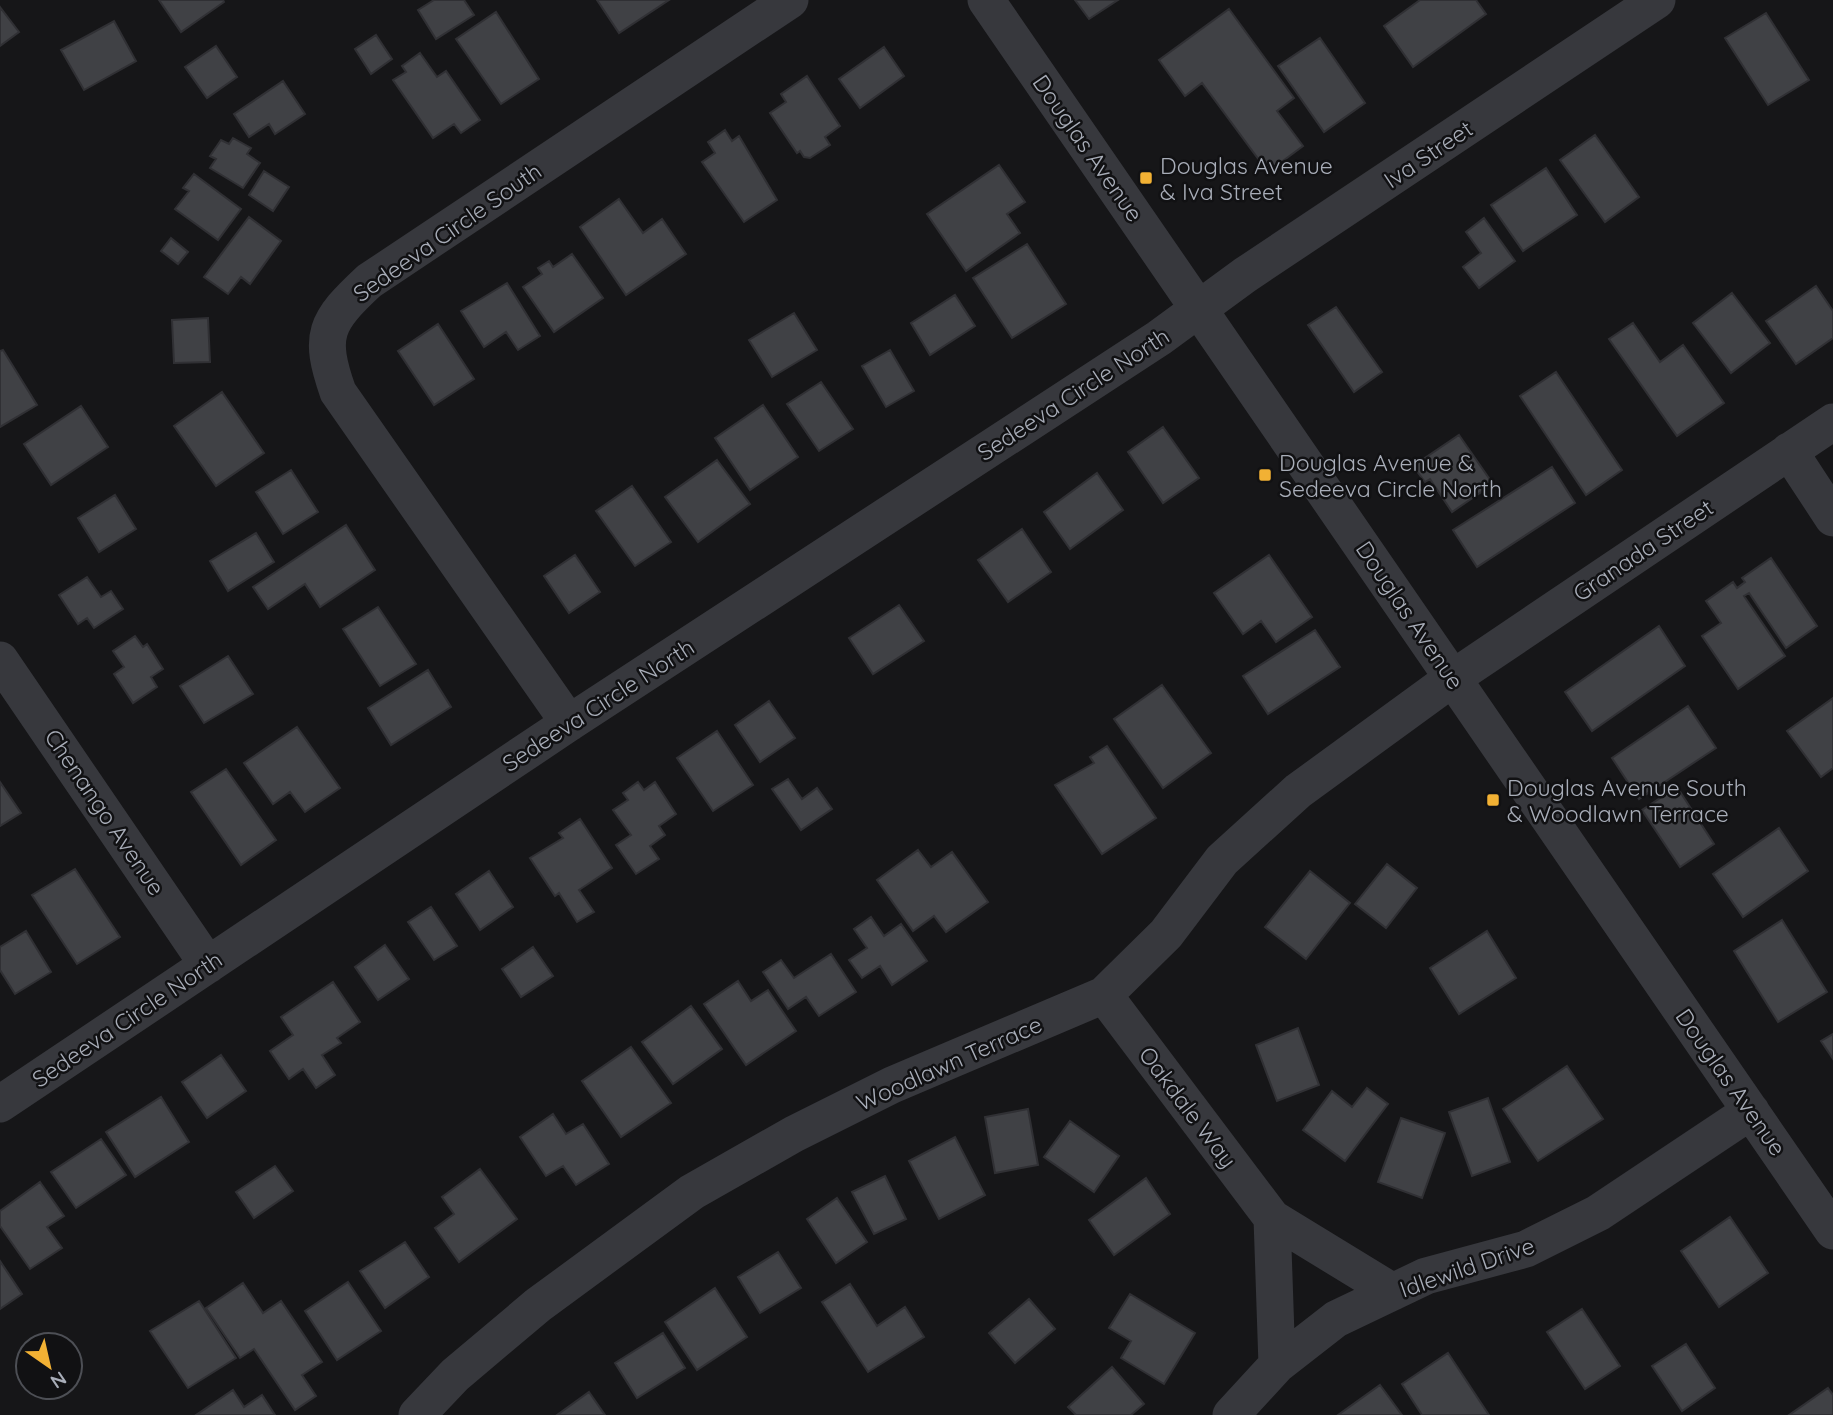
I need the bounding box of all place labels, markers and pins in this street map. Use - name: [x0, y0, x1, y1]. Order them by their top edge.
- place label: Douglas Avenue & Iva Street: [1160, 151, 1333, 206]
- marker: Douglas Avenue & Iva Street: [1138, 170, 1154, 186]
- place label: Douglas Avenue & Sedeeva Circle North: [1279, 448, 1502, 503]
- marker: Douglas Avenue & Sedeeva Circle North: [1257, 467, 1273, 483]
- place label: Douglas Avenue South & Woodlawn Terrace: [1507, 773, 1747, 828]
- marker: Douglas Avenue South & Woodlawn Terrace: [1485, 792, 1501, 808]

